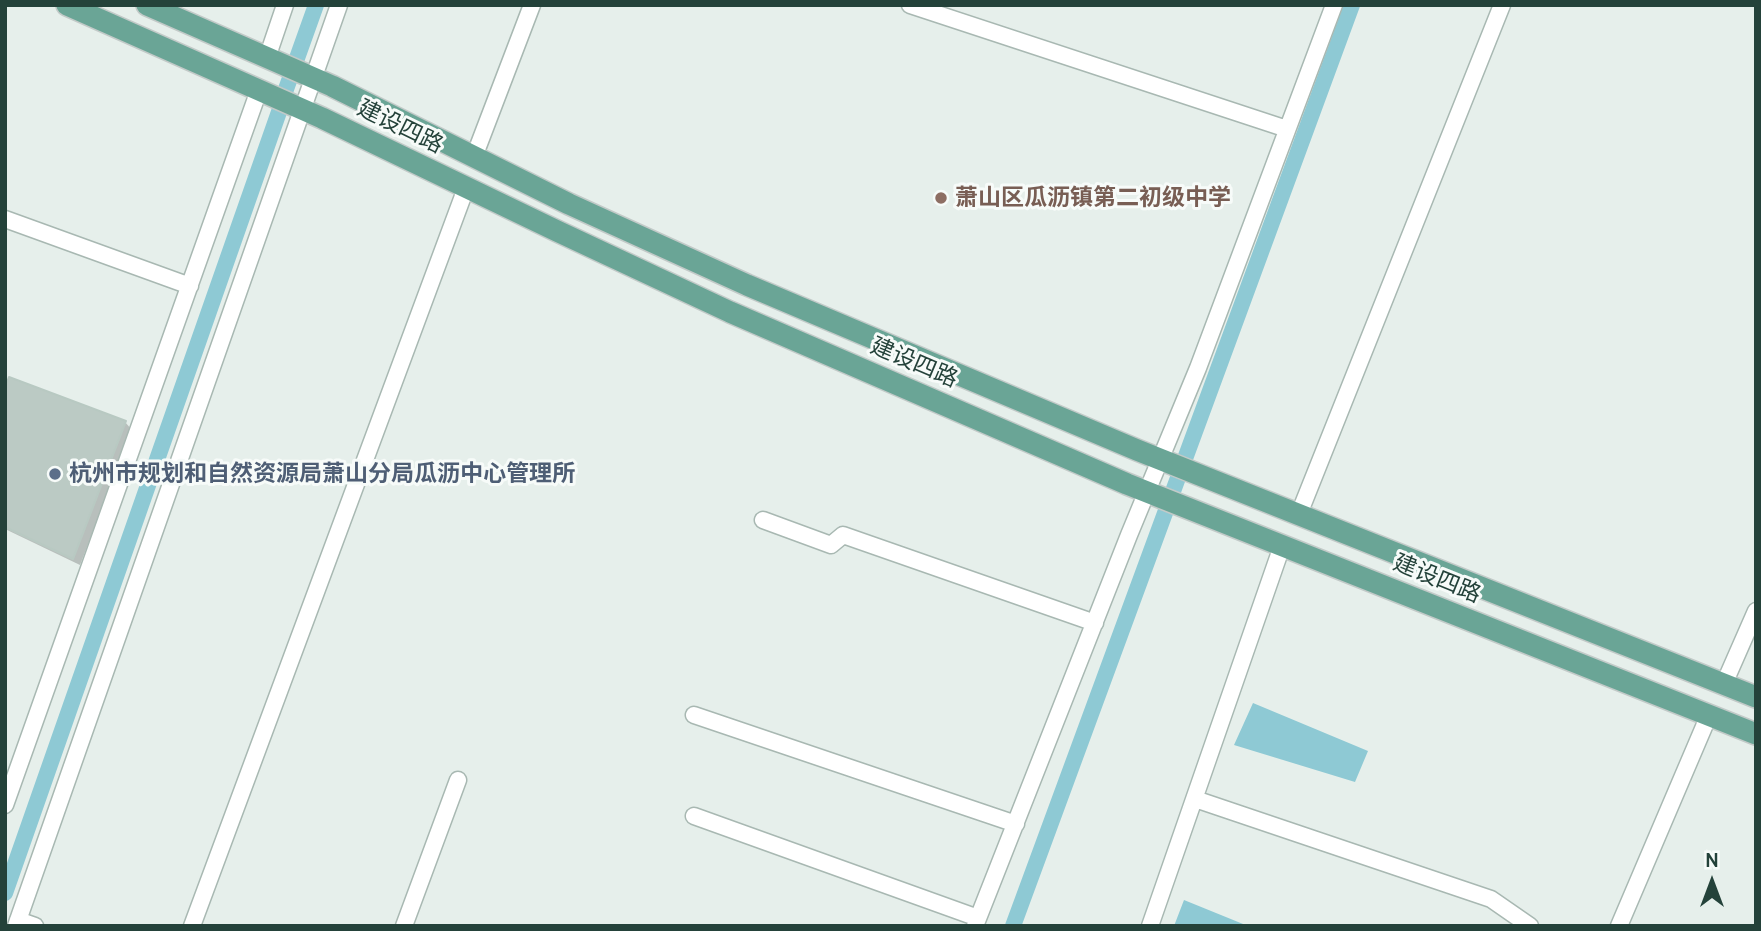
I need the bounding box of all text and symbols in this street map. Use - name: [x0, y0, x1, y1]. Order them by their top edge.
- street label: 建设四路: [353, 94, 447, 160]
- place label: 萧山区瓜沥镇第二初级中学: [955, 184, 1231, 212]
- marker: 萧山区瓜沥镇第二初级中学: [933, 190, 949, 206]
- street label: 建设四路: [866, 332, 962, 394]
- place label: 杭州市规划和自然资源局萧山分局瓜沥中心管理所: [69, 460, 575, 488]
- marker: 杭州市规划和自然资源局萧山分局瓜沥中心管理所: [47, 466, 63, 482]
- street label: 建设四路: [1389, 549, 1485, 609]
- north arrow: [1677, 847, 1747, 917]
- text: N: [1705, 849, 1719, 872]

